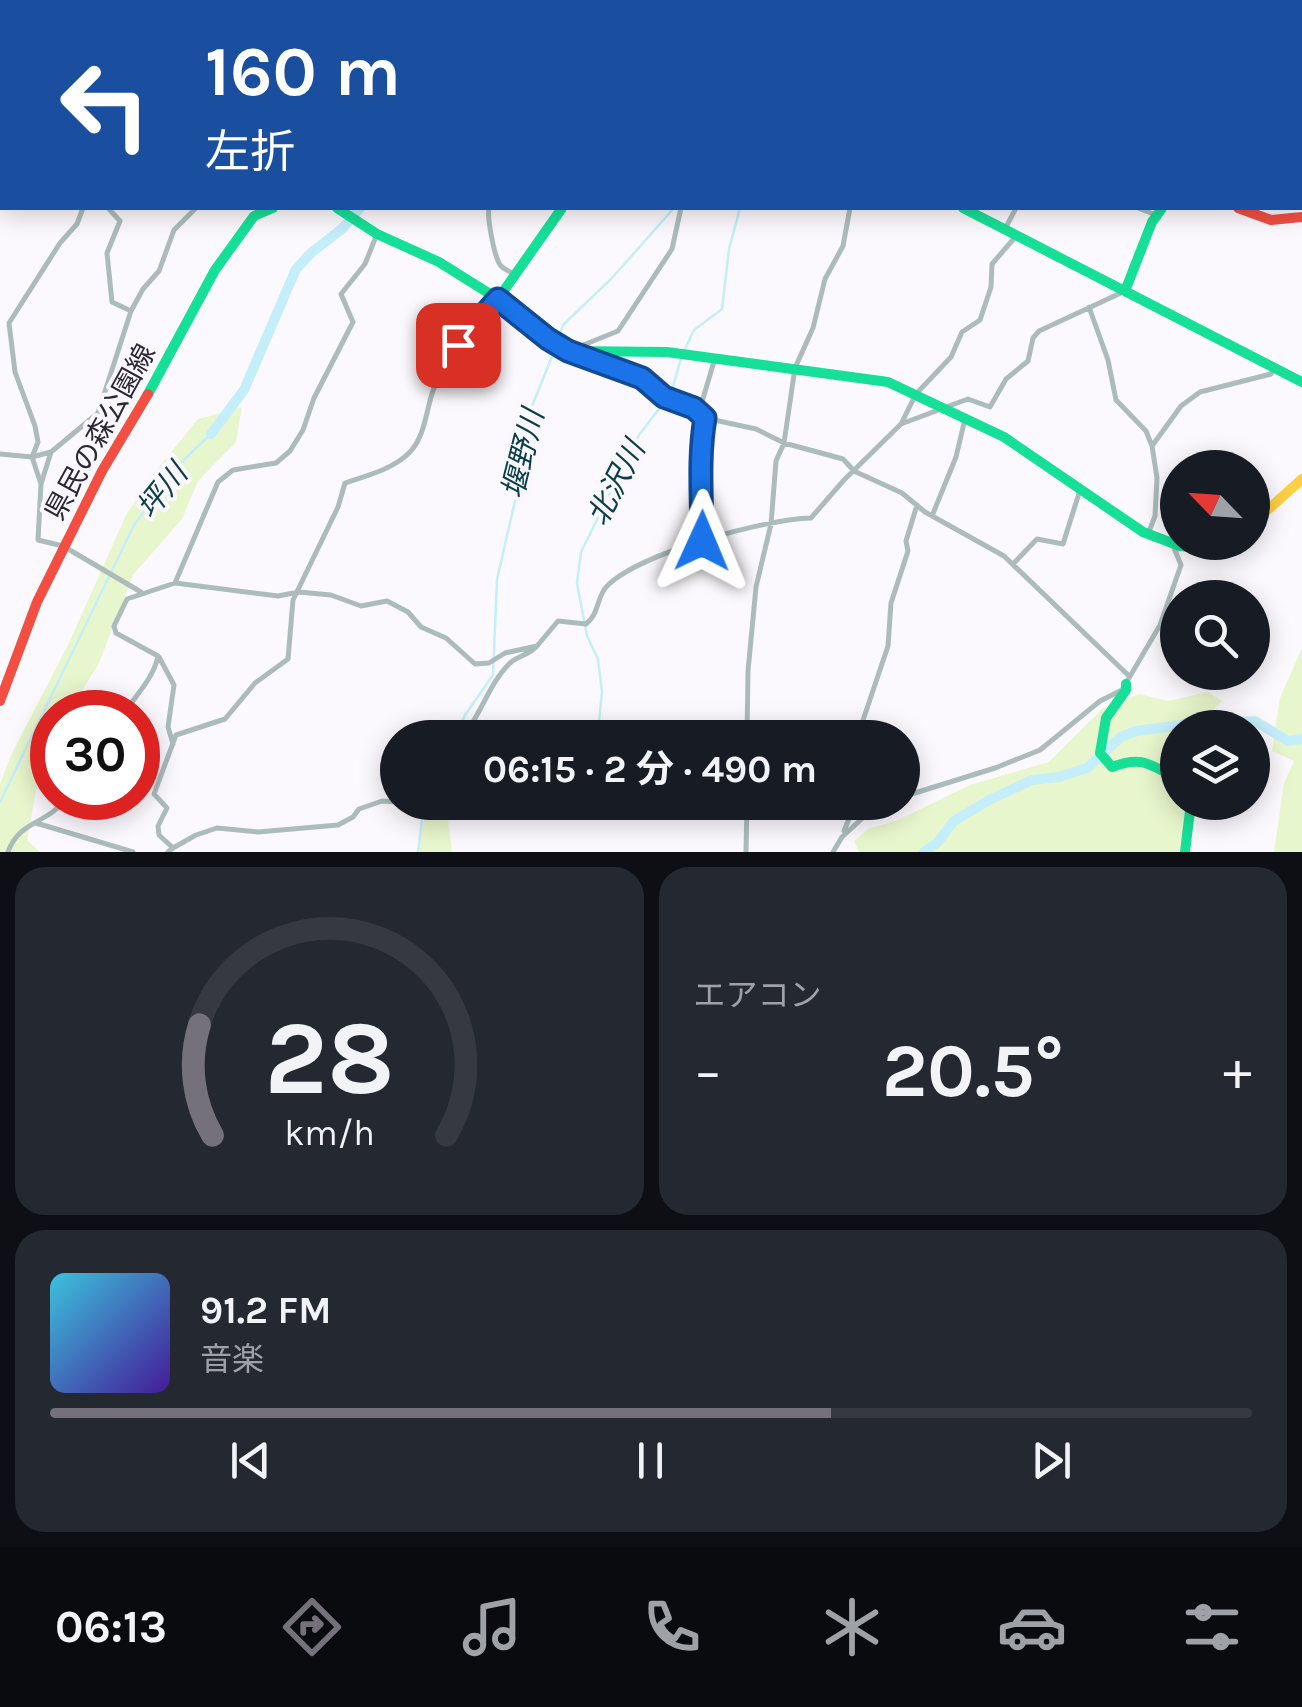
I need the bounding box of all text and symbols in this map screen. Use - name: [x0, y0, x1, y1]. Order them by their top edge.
- text: 160 m: [205, 31, 401, 113]
- icon: left: [40, 40, 170, 170]
- text: 左折: [205, 126, 295, 178]
- pin: [416, 303, 501, 388]
- icon: arrive: [431, 318, 486, 373]
- street label: 県民の森公園線: [38, 338, 162, 526]
- water label: 堰野川: [495, 403, 552, 502]
- water label: 北沢川: [580, 432, 654, 531]
- north arrow: [1160, 450, 1270, 560]
- map controls: [1160, 450, 1270, 820]
- water label: 坪川: [129, 454, 197, 526]
- position arrow: [650, 489, 754, 593]
- button: search: [1160, 580, 1270, 690]
- speed limit sign: 30: [30, 690, 160, 820]
- button: layers: [1160, 710, 1270, 820]
- text: 06:15 · 2 分 · 490 m: [483, 747, 817, 792]
- text: エアコン: [694, 977, 822, 1014]
- text: 28: [264, 998, 394, 1119]
- text: 20.5°: [882, 1027, 1064, 1115]
- text: −: [694, 1039, 722, 1103]
- text: +: [1223, 1039, 1252, 1103]
- text: km/h: [284, 1112, 375, 1154]
- text: 91.2 FM: [200, 1288, 332, 1333]
- text: 音楽: [200, 1341, 264, 1378]
- icon: previous: [223, 1433, 278, 1488]
- icon: pause: [623, 1433, 678, 1488]
- icon: next: [1024, 1433, 1079, 1488]
- icon: directions: [277, 1592, 347, 1662]
- icon: music: [457, 1592, 527, 1662]
- icon: phone: [637, 1592, 707, 1662]
- icon: climate: [817, 1592, 887, 1662]
- icon: car: [997, 1592, 1067, 1662]
- icon: filters: [1177, 1592, 1247, 1662]
- text: 06:13: [55, 1601, 167, 1653]

